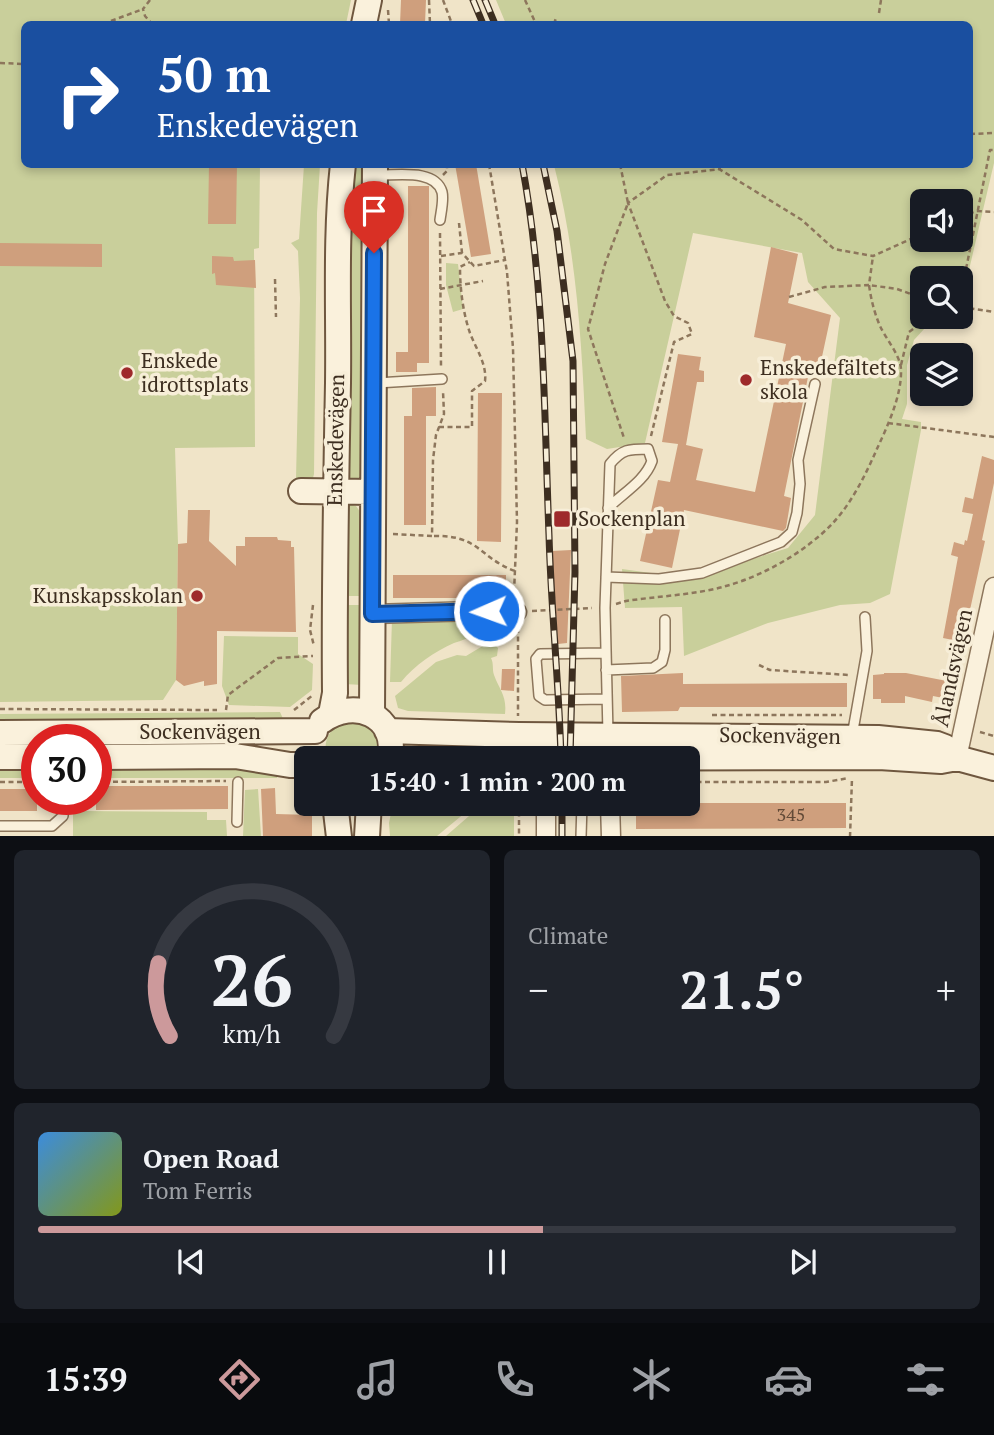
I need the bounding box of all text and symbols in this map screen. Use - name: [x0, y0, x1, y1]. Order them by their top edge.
- text: 50 m: [157, 41, 271, 106]
- icon: right: [42, 49, 133, 140]
- text: Enskedevägen: [157, 104, 358, 146]
- pin: [344, 181, 404, 253]
- map controls: [910, 189, 973, 406]
- button: sound: [910, 189, 973, 252]
- icon: arrive: [355, 192, 393, 230]
- button: search: [910, 266, 973, 329]
- button: layers: [910, 343, 973, 406]
- place label: Enskede idrottsplats: [141, 346, 249, 398]
- place label: Enskedefältets skola: [760, 353, 897, 405]
- marker: Enskede idrottsplats: [119, 365, 135, 381]
- marker: Enskedefältets skola: [738, 372, 754, 388]
- street label: Enskedevägen: [320, 373, 350, 506]
- place label: Sockenplan: [578, 504, 686, 532]
- marker: Sockenplan: [552, 509, 572, 529]
- position arrow: [452, 574, 526, 648]
- place label: Kunskapsskolan: [33, 581, 184, 609]
- marker: Kunskapsskolan: [189, 588, 205, 604]
- street label: Ålandsvägen: [926, 606, 978, 729]
- street label: Sockenvägen: [139, 717, 261, 745]
- street label: Sockenvägen: [719, 720, 842, 750]
- speed limit sign: 30: [21, 724, 112, 815]
- text: 15:40 · 1 min · 200 m: [368, 764, 626, 798]
- house number: 345: [777, 802, 805, 826]
- text: Climate: [528, 920, 608, 951]
- text: 26: [211, 930, 293, 1027]
- text: 21.5°: [679, 955, 805, 1024]
- text: −: [528, 965, 548, 1015]
- text: +: [936, 965, 956, 1015]
- text: km/h: [223, 1016, 281, 1049]
- text: Open Road: [143, 1141, 279, 1175]
- text: Tom Ferris: [143, 1175, 253, 1206]
- icon: previous: [172, 1243, 210, 1281]
- icon: pause: [478, 1243, 516, 1281]
- icon: next: [784, 1243, 822, 1281]
- icon: directions: [215, 1355, 264, 1404]
- icon: music: [353, 1355, 402, 1404]
- icon: phone: [490, 1355, 539, 1404]
- icon: climate: [627, 1355, 676, 1404]
- icon: car: [764, 1355, 813, 1404]
- icon: filters: [901, 1355, 950, 1404]
- text: 15:39: [44, 1358, 127, 1400]

